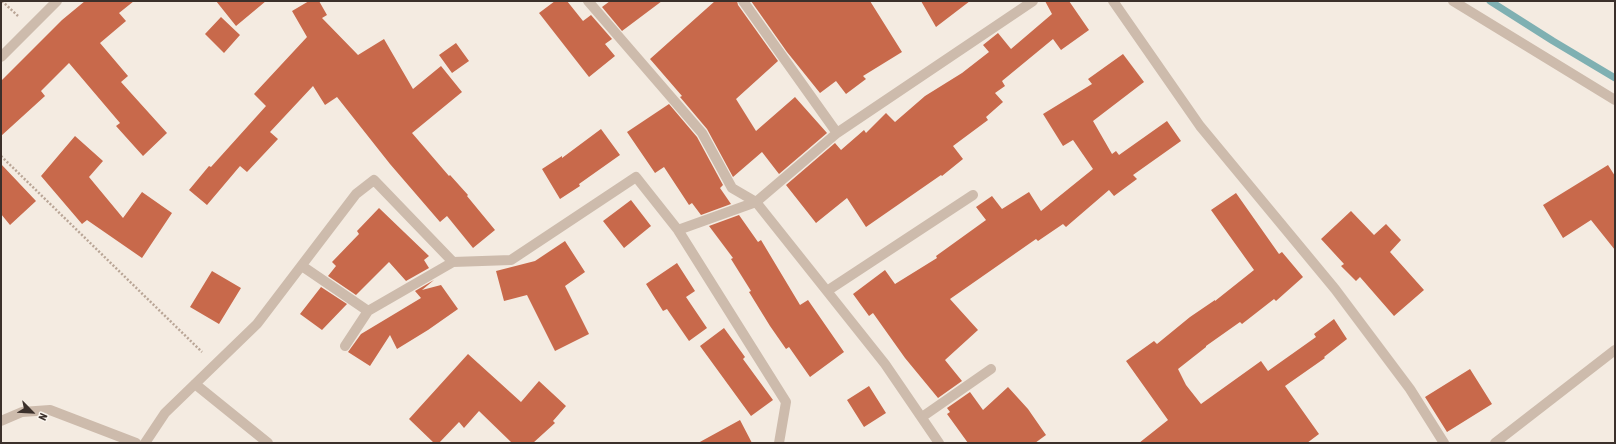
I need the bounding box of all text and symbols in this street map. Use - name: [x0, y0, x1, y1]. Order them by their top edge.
- north arrow: [12, 392, 52, 432]
- text: N: [36, 411, 50, 422]

